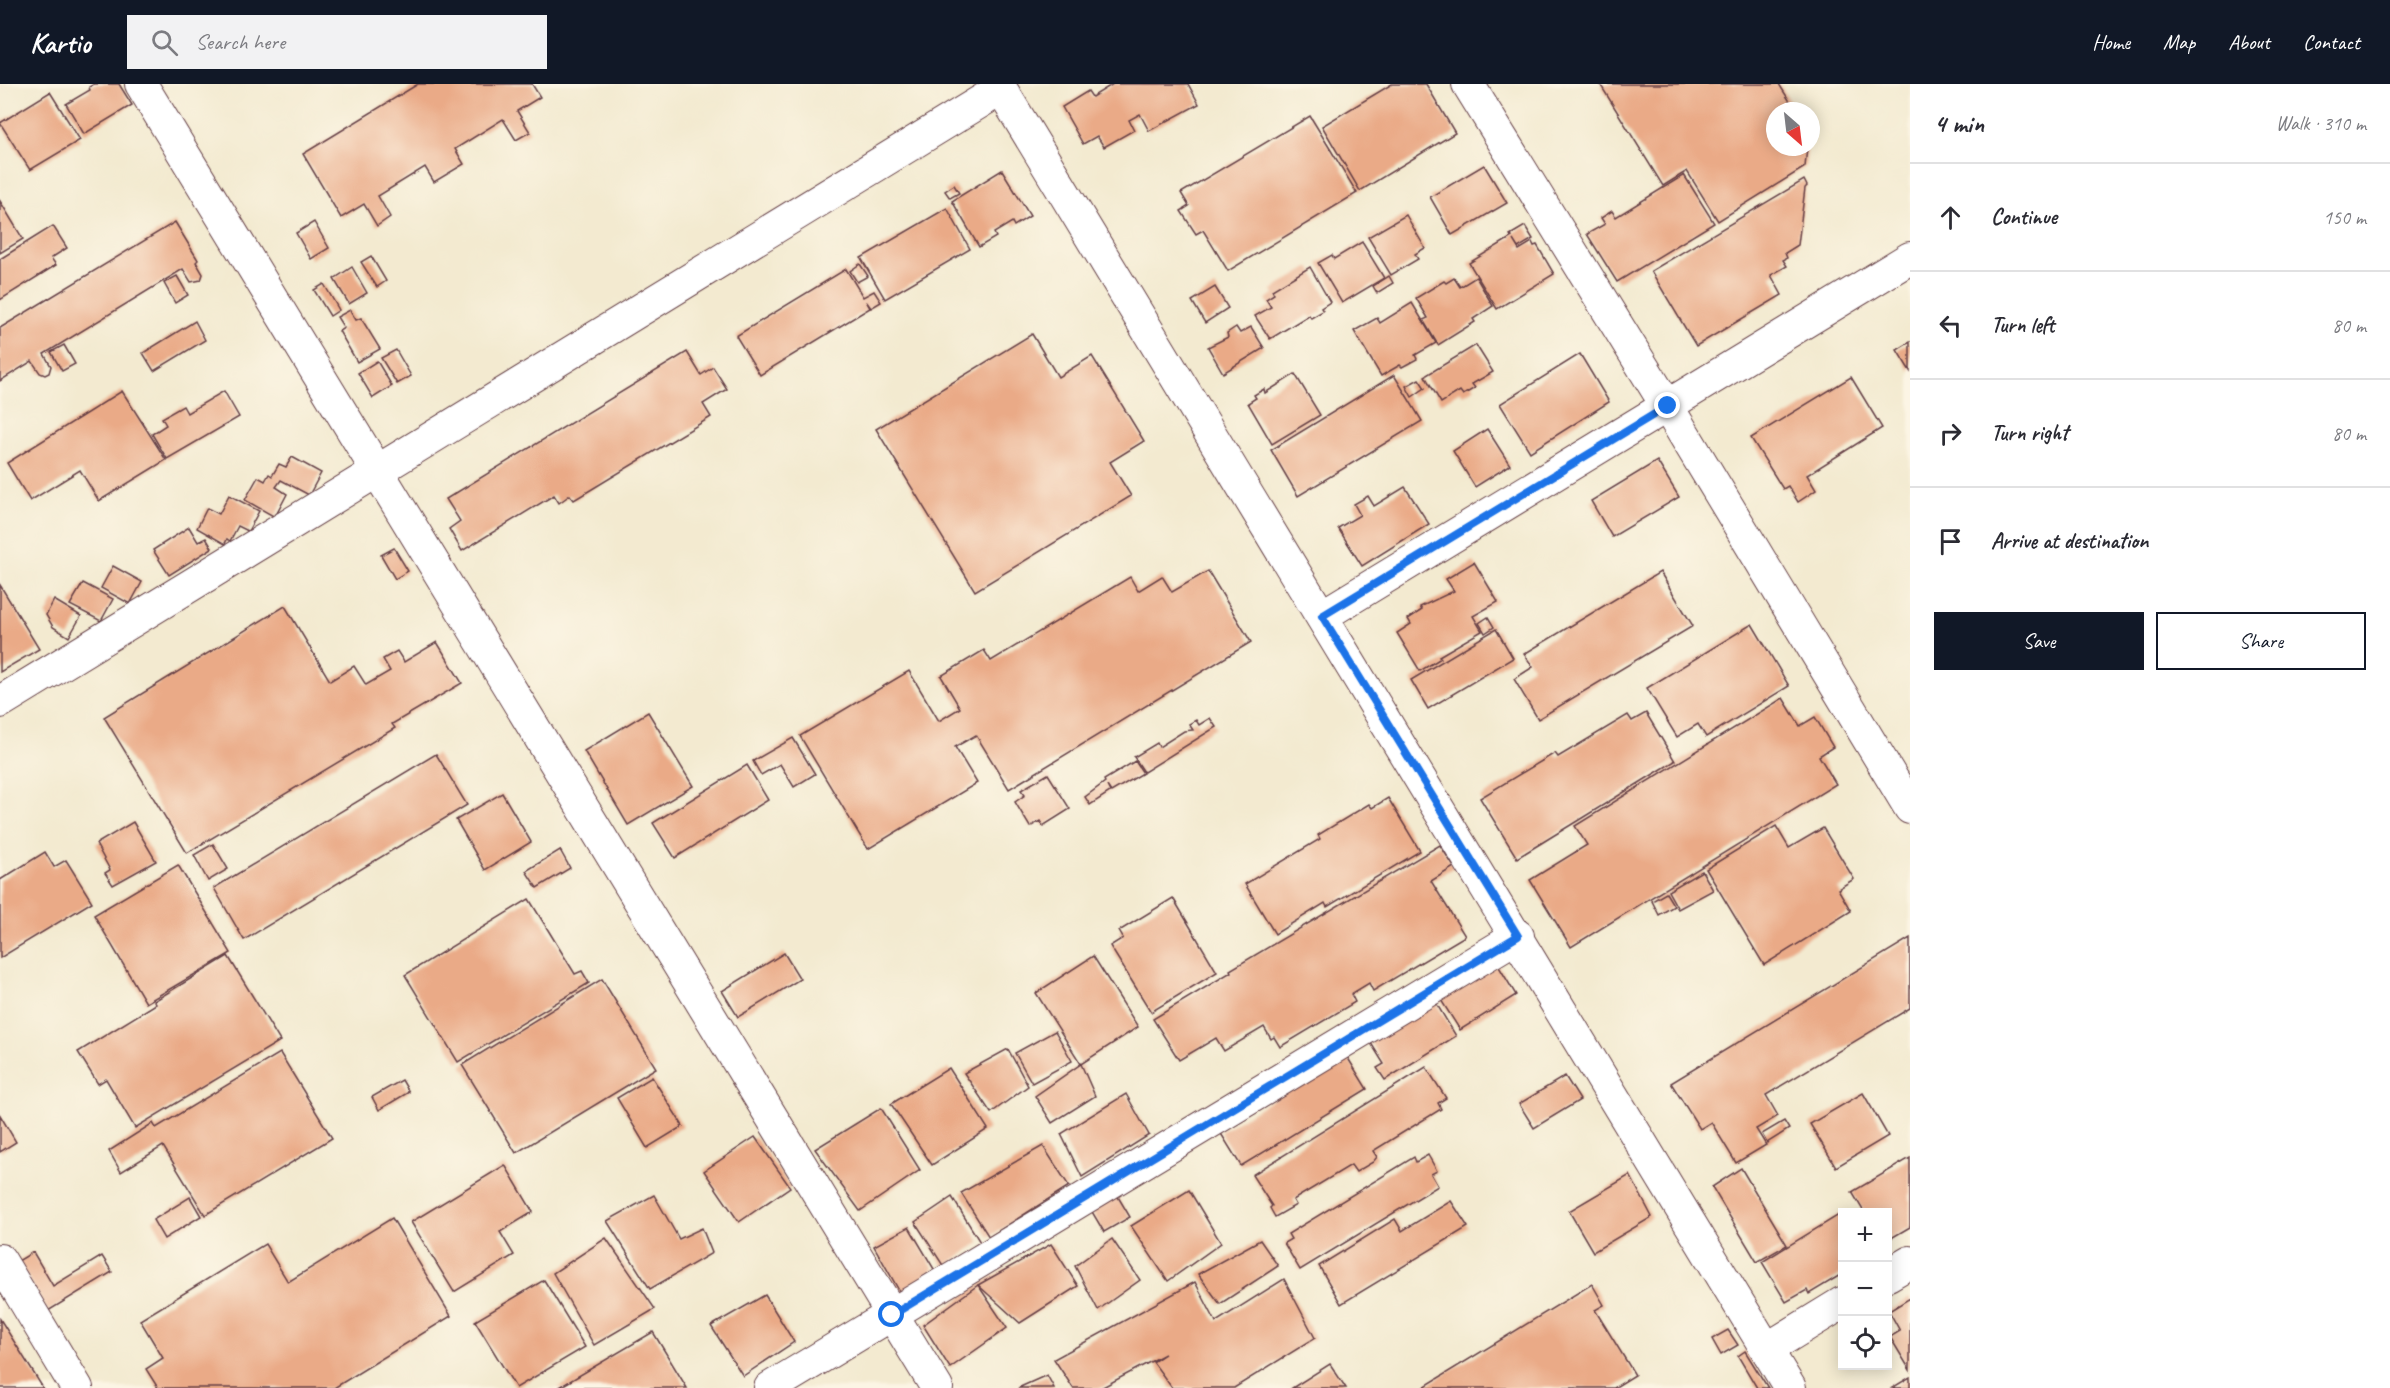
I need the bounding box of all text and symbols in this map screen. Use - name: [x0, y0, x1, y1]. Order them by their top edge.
- search box: [127, 15, 547, 69]
- text: Kartio: [30, 25, 91, 60]
- icon: search: [148, 26, 181, 59]
- text: Search here: [196, 28, 285, 56]
- text: Home: [2092, 29, 2130, 55]
- text: Map: [2163, 29, 2195, 55]
- text: About: [2228, 29, 2270, 55]
- text: Contact: [2303, 29, 2360, 55]
- north arrow: [1766, 102, 1820, 156]
- text: 4 min: [1934, 107, 1984, 140]
- text: Walk · 310 m: [2276, 111, 2366, 136]
- icon: ahead: [1934, 201, 1967, 234]
- text: Continue: [1991, 203, 2057, 231]
- text: 150 m: [2323, 205, 2366, 230]
- icon: left: [1934, 309, 1967, 342]
- text: Turn left: [1991, 311, 2055, 339]
- text: 80 m: [2332, 313, 2366, 338]
- route end: [1654, 392, 1680, 418]
- icon: right: [1934, 417, 1967, 450]
- text: Turn right: [1991, 419, 2068, 447]
- text: 80 m: [2332, 421, 2366, 446]
- icon: arrive: [1934, 525, 1967, 558]
- text: Arrive at destination: [1991, 527, 2148, 555]
- button: Save: [1934, 612, 2144, 670]
- button: Share: [2156, 612, 2366, 670]
- map controls: [1838, 1208, 1892, 1370]
- button: +: [1838, 1208, 1892, 1262]
- button: −: [1838, 1262, 1892, 1316]
- route start: [878, 1301, 904, 1327]
- button: locate: [1838, 1316, 1892, 1370]

